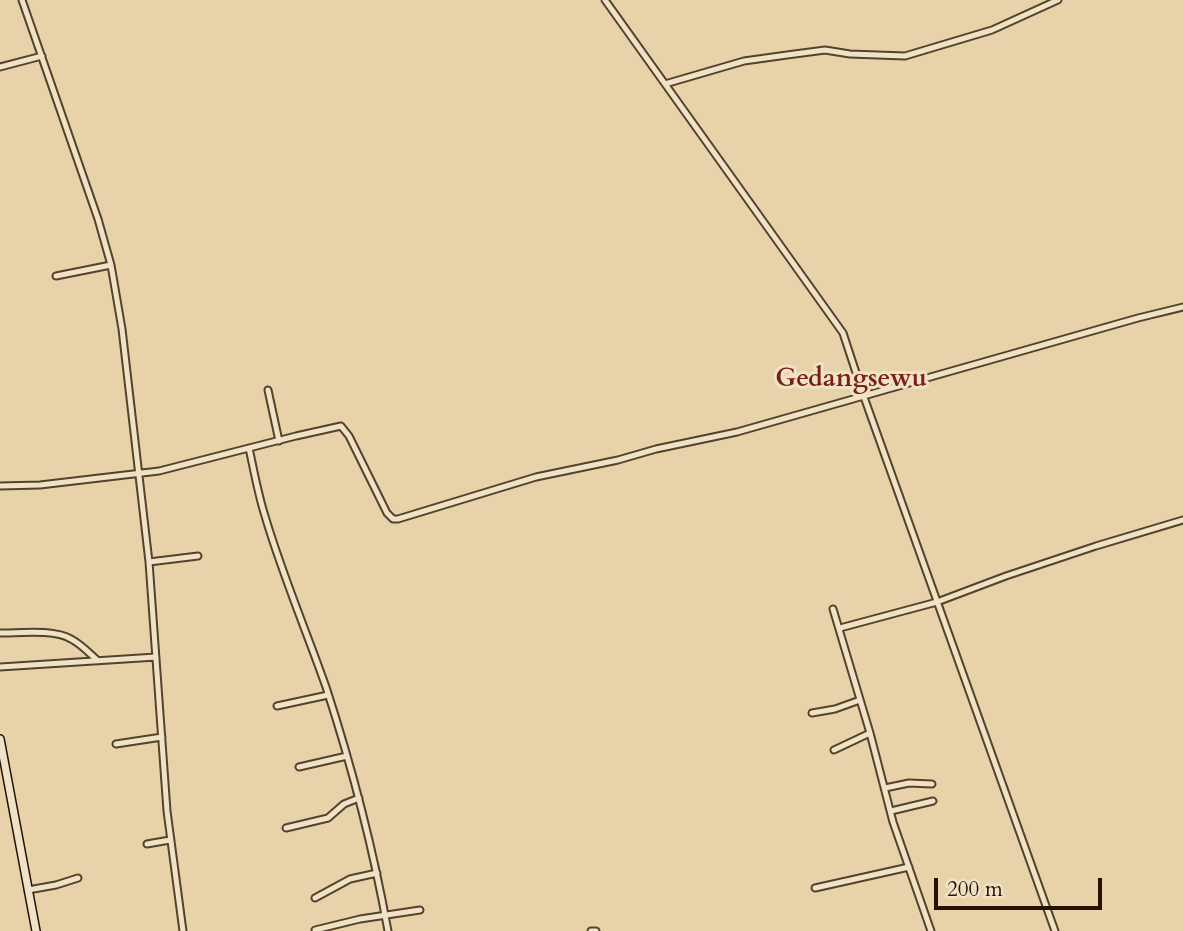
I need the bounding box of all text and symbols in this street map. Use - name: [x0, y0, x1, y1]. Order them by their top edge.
- district label: Gedangsewu: [775, 364, 927, 396]
- scale bar: [938, 864, 1106, 908]
- text: 200 m: [947, 875, 1003, 904]

